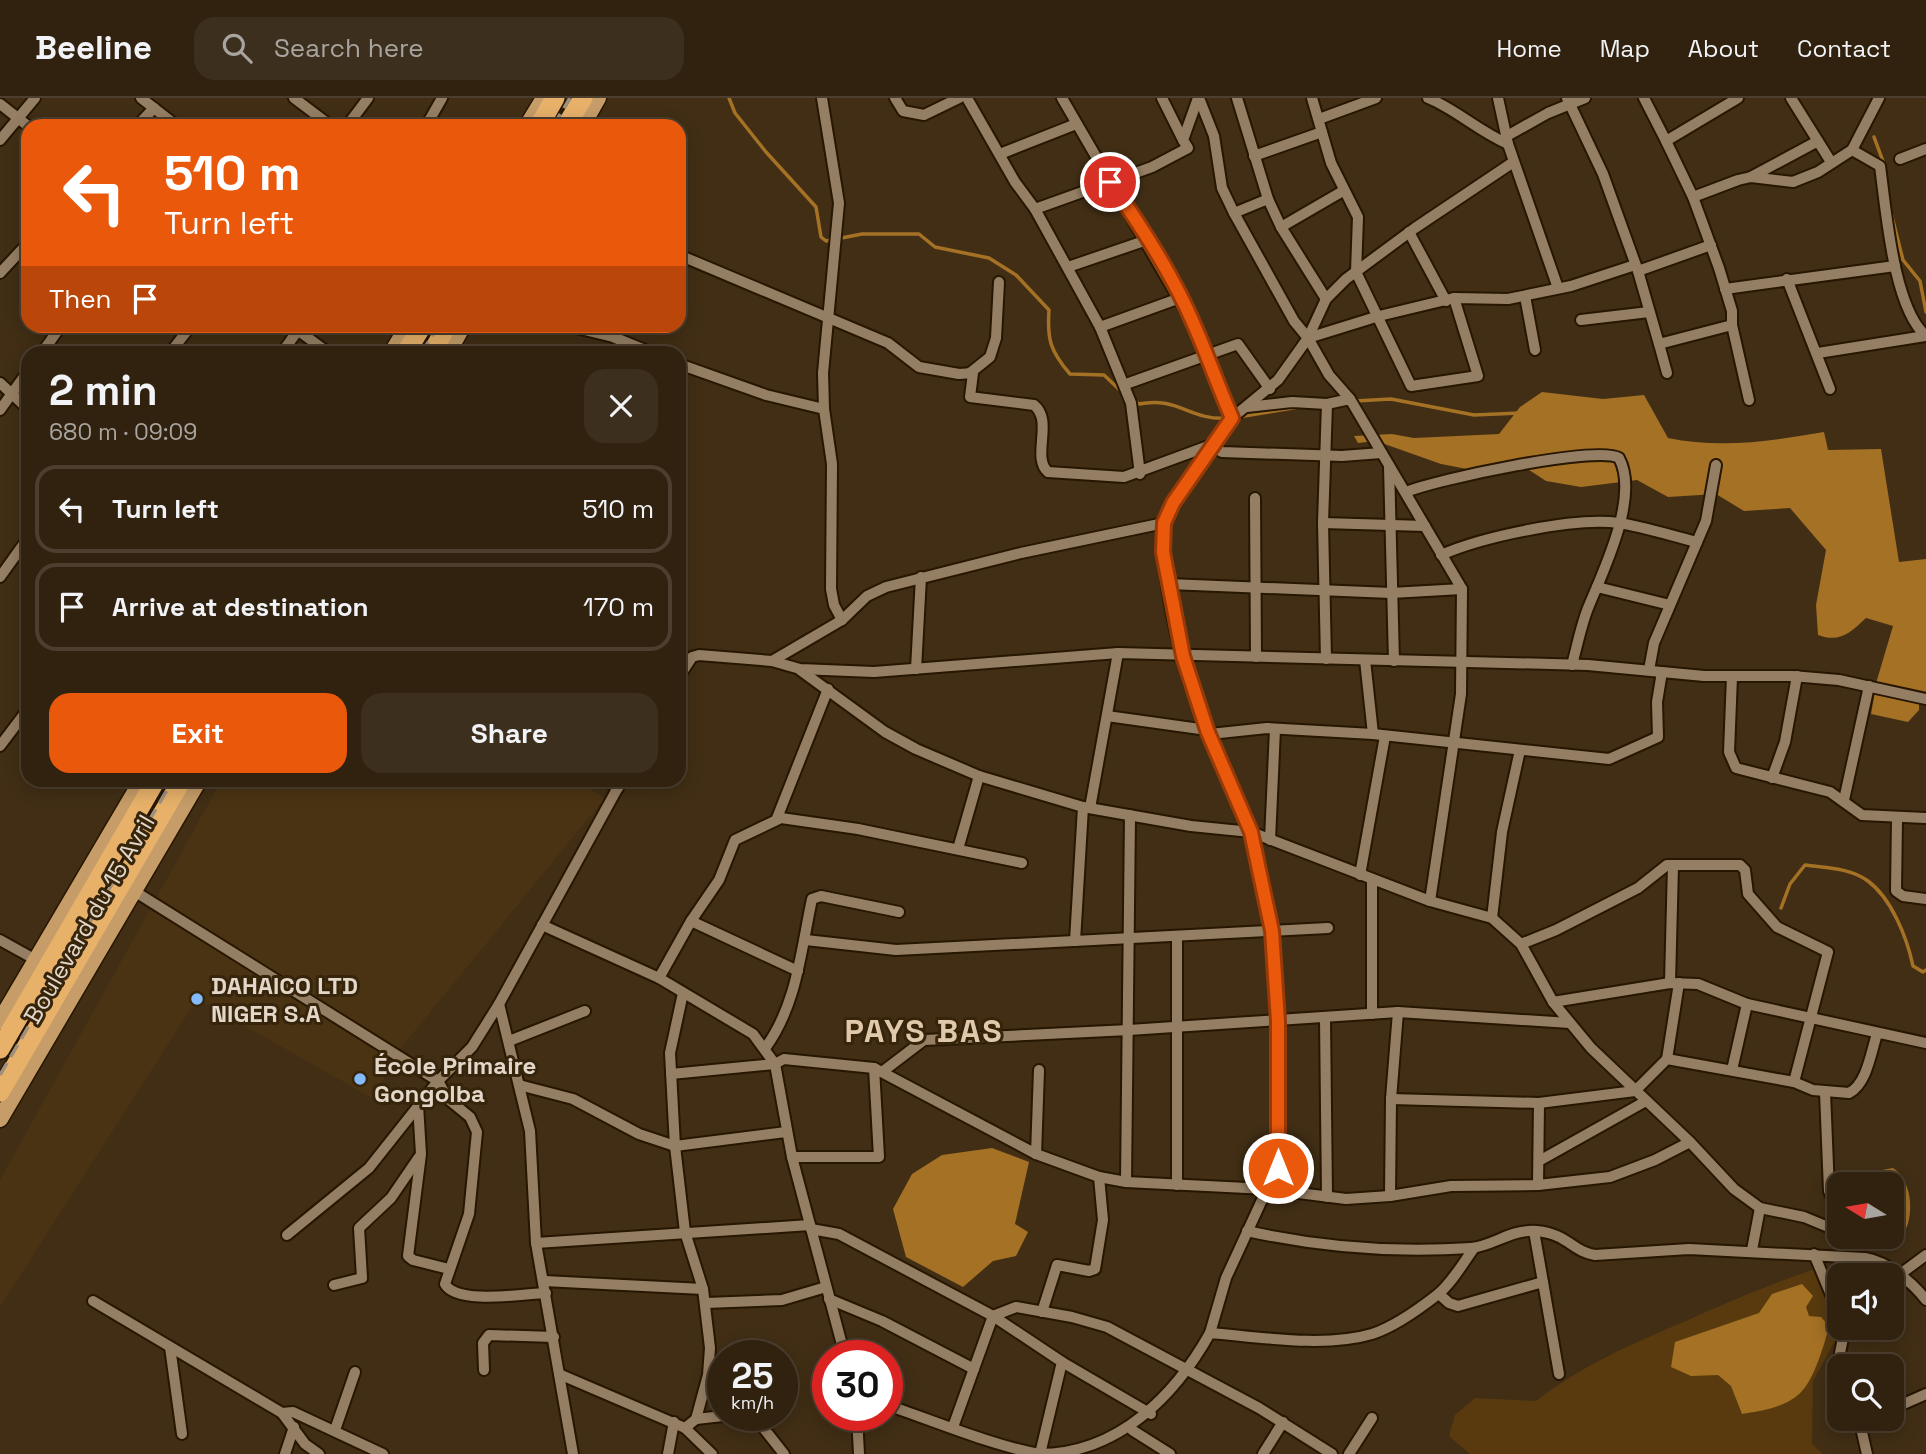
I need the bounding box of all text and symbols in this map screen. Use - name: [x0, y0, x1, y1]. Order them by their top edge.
- search box: [194, 17, 684, 80]
- text: Beeline: [35, 27, 152, 69]
- icon: search: [218, 29, 256, 67]
- text: Search here: [274, 31, 424, 65]
- text: Home: [1496, 33, 1562, 64]
- text: Map: [1600, 33, 1650, 64]
- text: About: [1688, 33, 1759, 64]
- text: Contact: [1797, 33, 1891, 64]
- text: 510 m: [164, 142, 301, 204]
- icon: left: [49, 147, 140, 238]
- pin: [1080, 152, 1140, 212]
- icon: arrive: [1091, 163, 1129, 201]
- text: Turn left: [164, 203, 294, 243]
- icon: arrive: [126, 280, 164, 318]
- text: Then: [49, 282, 112, 316]
- text: 2 min: [49, 364, 158, 417]
- button: close: [584, 369, 658, 443]
- text: 680 m · 09:09: [49, 417, 197, 447]
- icon: left: [53, 490, 91, 528]
- text: Turn left: [112, 492, 219, 526]
- text: 510 m: [582, 492, 654, 526]
- icon: arrive: [53, 588, 91, 626]
- text: Arrive at destination: [112, 590, 369, 624]
- text: 170 m: [583, 590, 654, 624]
- button: Exit: [49, 693, 347, 773]
- button: Share: [361, 693, 658, 773]
- street label: Boulevard du 15 Avril: [16, 809, 162, 1029]
- place label: DAHAICO LTD NIGER S.A: [211, 970, 358, 1029]
- marker: DAHAICO LTD NIGER S.A: [189, 991, 205, 1007]
- district label: PAYS BAS: [844, 1011, 1004, 1051]
- place label: École Primaire Gongolba: [374, 1050, 536, 1109]
- marker: École Primaire Gongolba: [352, 1071, 368, 1087]
- position arrow: [1241, 1131, 1315, 1205]
- north arrow: [1827, 1172, 1904, 1250]
- map controls: [1827, 1172, 1904, 1431]
- button: sound: [1827, 1263, 1904, 1340]
- speed limit sign: 30: [812, 1340, 903, 1431]
- text: 25: [732, 1354, 773, 1398]
- button: search: [1827, 1354, 1904, 1431]
- text: km/h: [731, 1391, 774, 1414]

